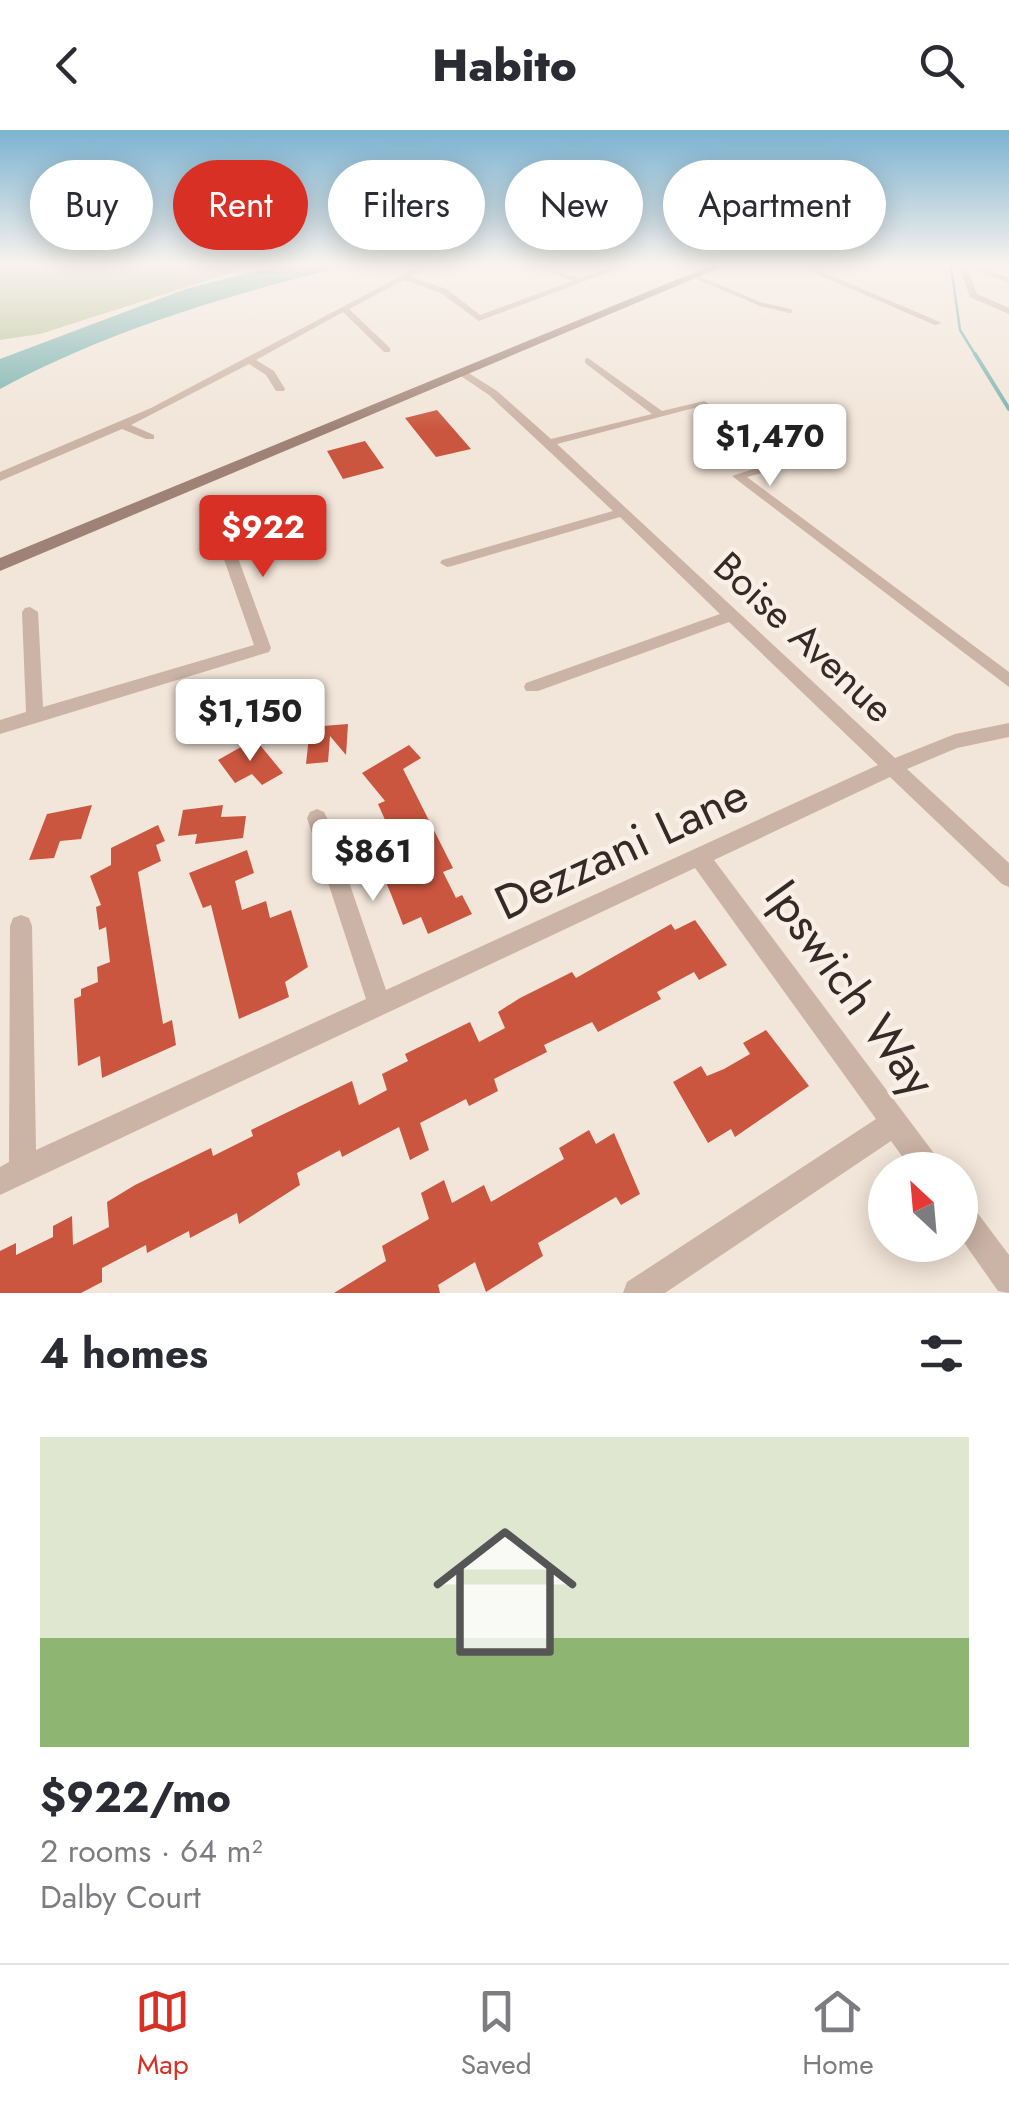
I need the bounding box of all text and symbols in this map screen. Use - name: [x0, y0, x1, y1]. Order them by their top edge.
- text: Habito: [432, 33, 577, 98]
- icon: back: [40, 38, 95, 93]
- icon: search: [914, 38, 969, 93]
- chip: Buy: [30, 160, 153, 250]
- chip: Rent: [173, 160, 308, 250]
- chip: Filters: [328, 160, 485, 250]
- chip: New: [505, 160, 643, 250]
- chip: Apartment: [663, 160, 886, 250]
- pin: $1,470: [689, 404, 851, 489]
- text: $1,470: [715, 413, 825, 459]
- pin: $922: [204, 495, 322, 580]
- text: $922: [221, 504, 305, 550]
- street label: Boise Avenue: [701, 538, 907, 736]
- pin: $1,150: [169, 679, 331, 764]
- text: $1,150: [198, 688, 302, 734]
- street label: Dezzani Lane: [483, 760, 759, 937]
- pin: $861: [314, 819, 432, 904]
- text: $861: [334, 828, 412, 874]
- street label: Ipswich Way: [748, 866, 953, 1111]
- north arrow: [868, 1152, 978, 1262]
- map controls: [868, 1152, 978, 1262]
- text: 4 homes: [40, 1323, 208, 1384]
- icon: filters: [914, 1326, 969, 1381]
- icon: home: [415, 1502, 595, 1682]
- text: $922/mo: [40, 1767, 231, 1828]
- text: 2 rooms · 64 m²: [40, 1828, 263, 1874]
- text: Dalby Court: [40, 1874, 201, 1920]
- tab: Map: [135, 1984, 190, 2085]
- tab: Saved: [461, 1984, 532, 2085]
- tab: Home: [802, 1984, 874, 2085]

